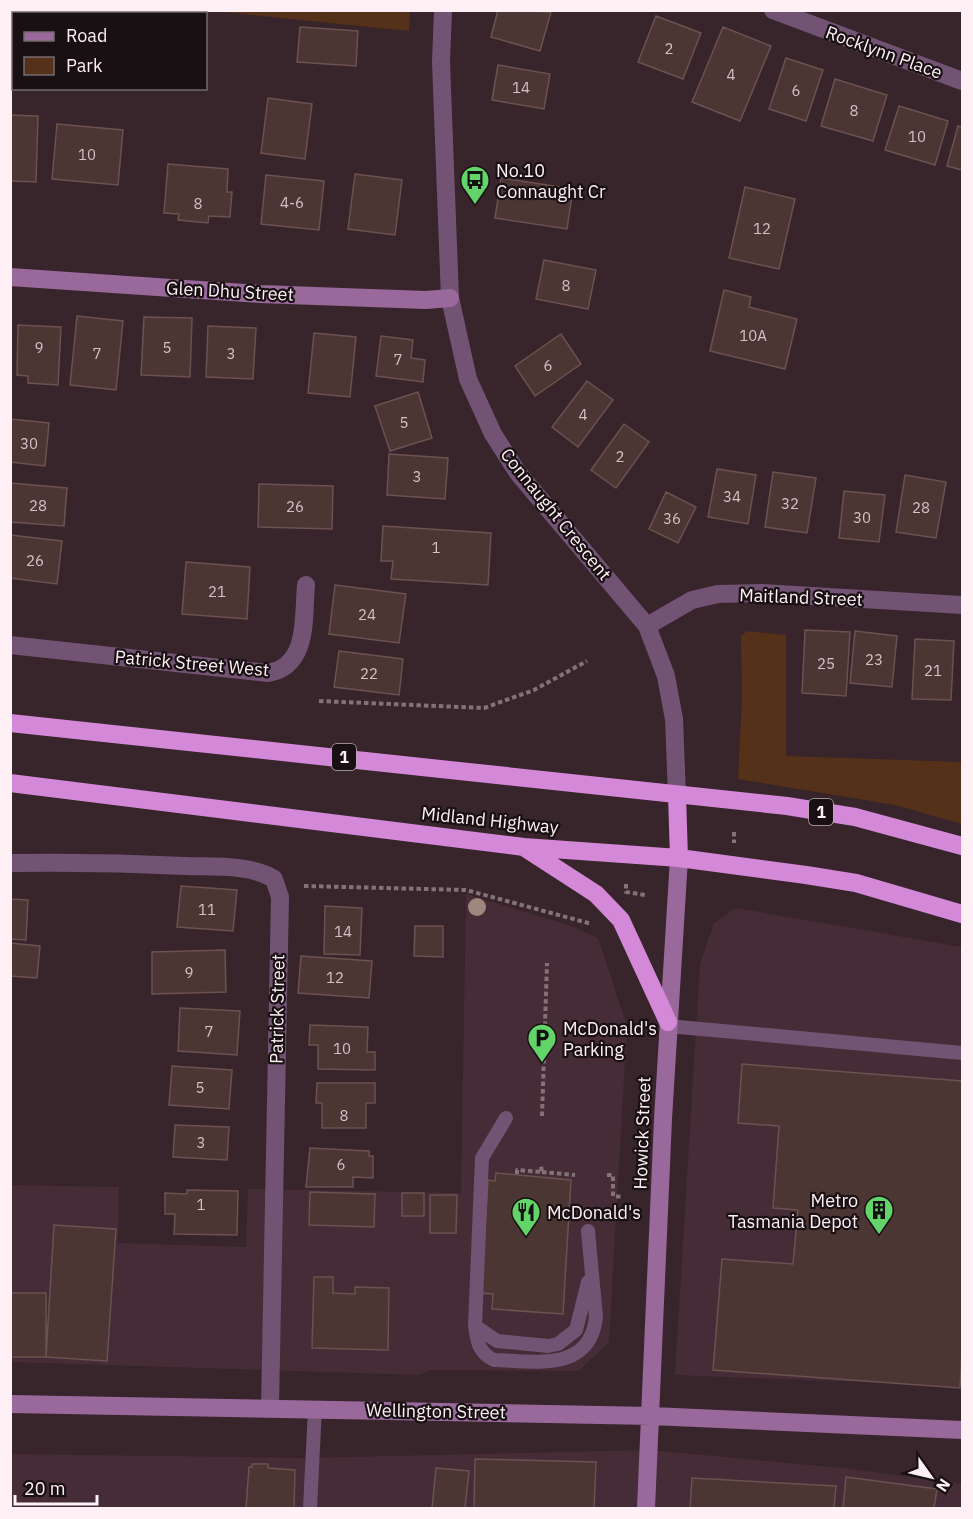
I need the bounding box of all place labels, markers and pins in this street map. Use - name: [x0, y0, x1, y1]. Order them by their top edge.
- place label: No.10 Connaught Cr: [496, 159, 606, 203]
- bus stop icon: No.10 Connaught Cr: [459, 164, 491, 206]
- place label: McDonald's Parking: [563, 1017, 657, 1061]
- parking icon: McDonald's Parking: [526, 1022, 558, 1064]
- place label: Metro Tasmania Depot: [728, 1189, 858, 1233]
- building icon: Metro Tasmania Depot: [863, 1194, 895, 1236]
- restaurant icon: McDonald's: [510, 1196, 542, 1238]
- place label: McDonald's: [547, 1201, 641, 1224]

